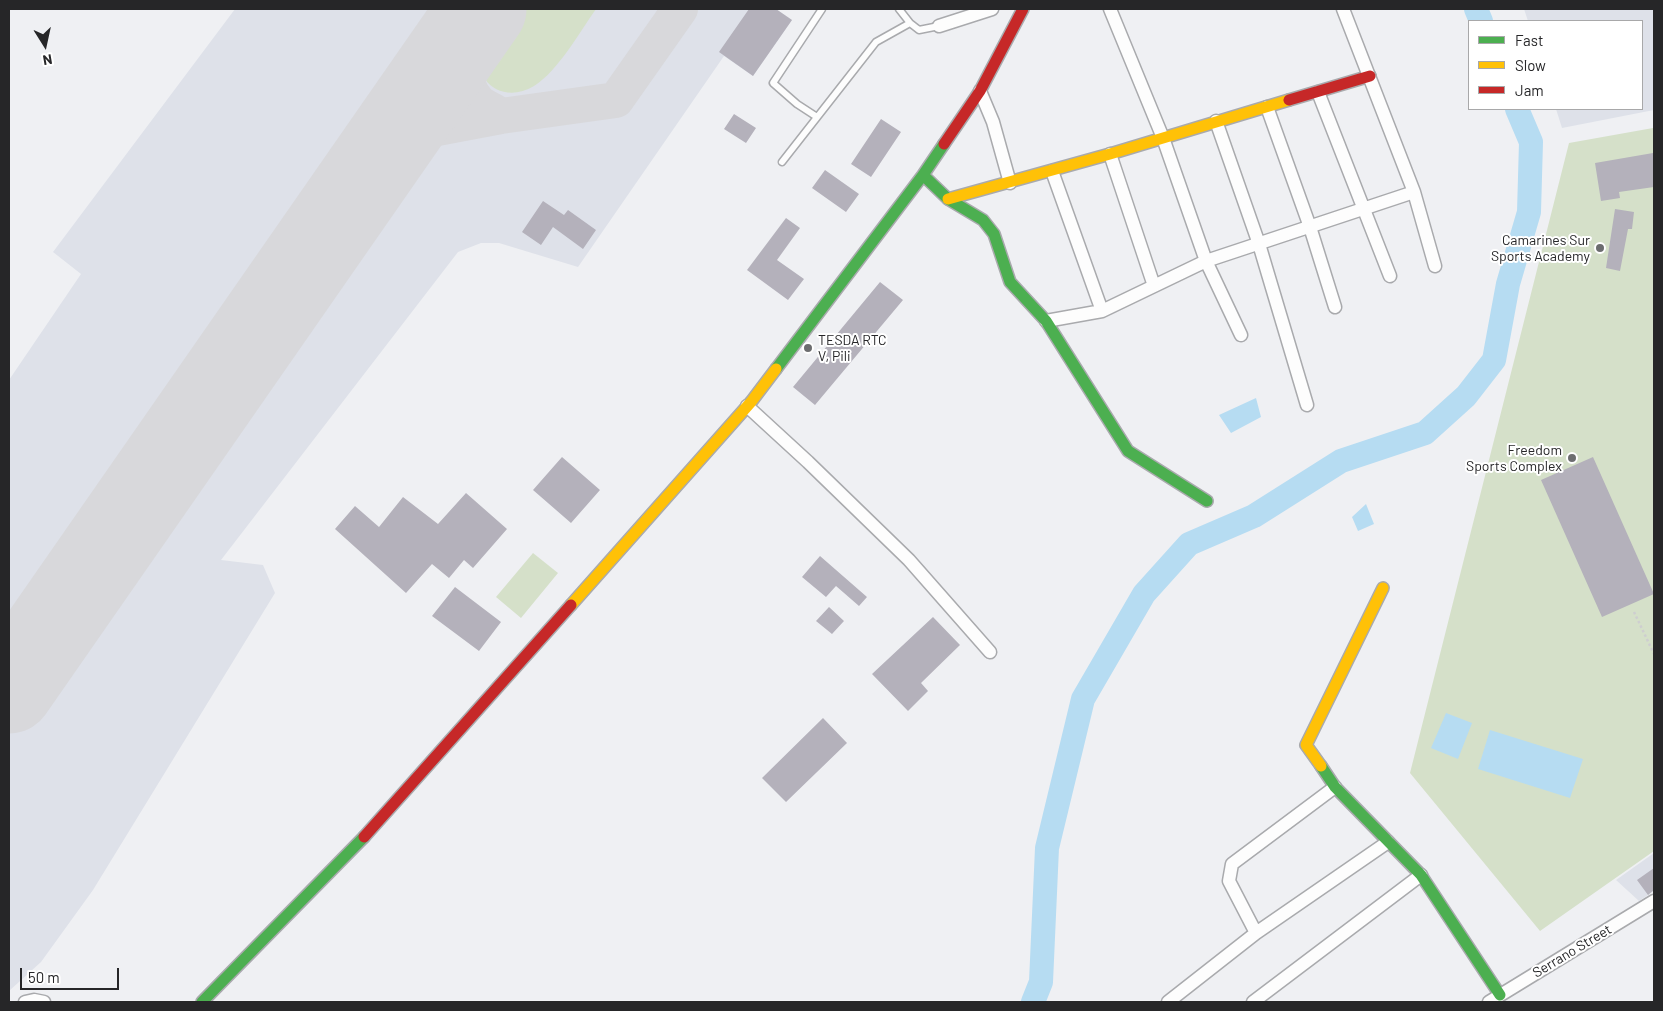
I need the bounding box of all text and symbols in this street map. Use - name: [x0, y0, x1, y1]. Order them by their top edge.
- north arrow: [20, 20, 70, 70]
- legend: [1468, 20, 1643, 110]
- text: Fast: [1515, 31, 1543, 49]
- text: N: [42, 51, 54, 69]
- text: Slow: [1515, 56, 1546, 74]
- text: Jam: [1515, 81, 1544, 99]
- place label: Camarines Sur Sports Academy: [1491, 232, 1590, 264]
- marker: Camarines Sur Sports Academy: [1594, 242, 1606, 254]
- place label: TESDA RTC V, Pili: [818, 332, 887, 364]
- marker: TESDA RTC V, Pili: [802, 342, 814, 354]
- place label: Freedom Sports Complex: [1466, 442, 1562, 474]
- marker: Freedom Sports Complex: [1566, 452, 1578, 464]
- street label: Serrano Street: [1530, 921, 1614, 981]
- scale bar: [22, 958, 121, 990]
- text: 50 m: [28, 968, 60, 986]

